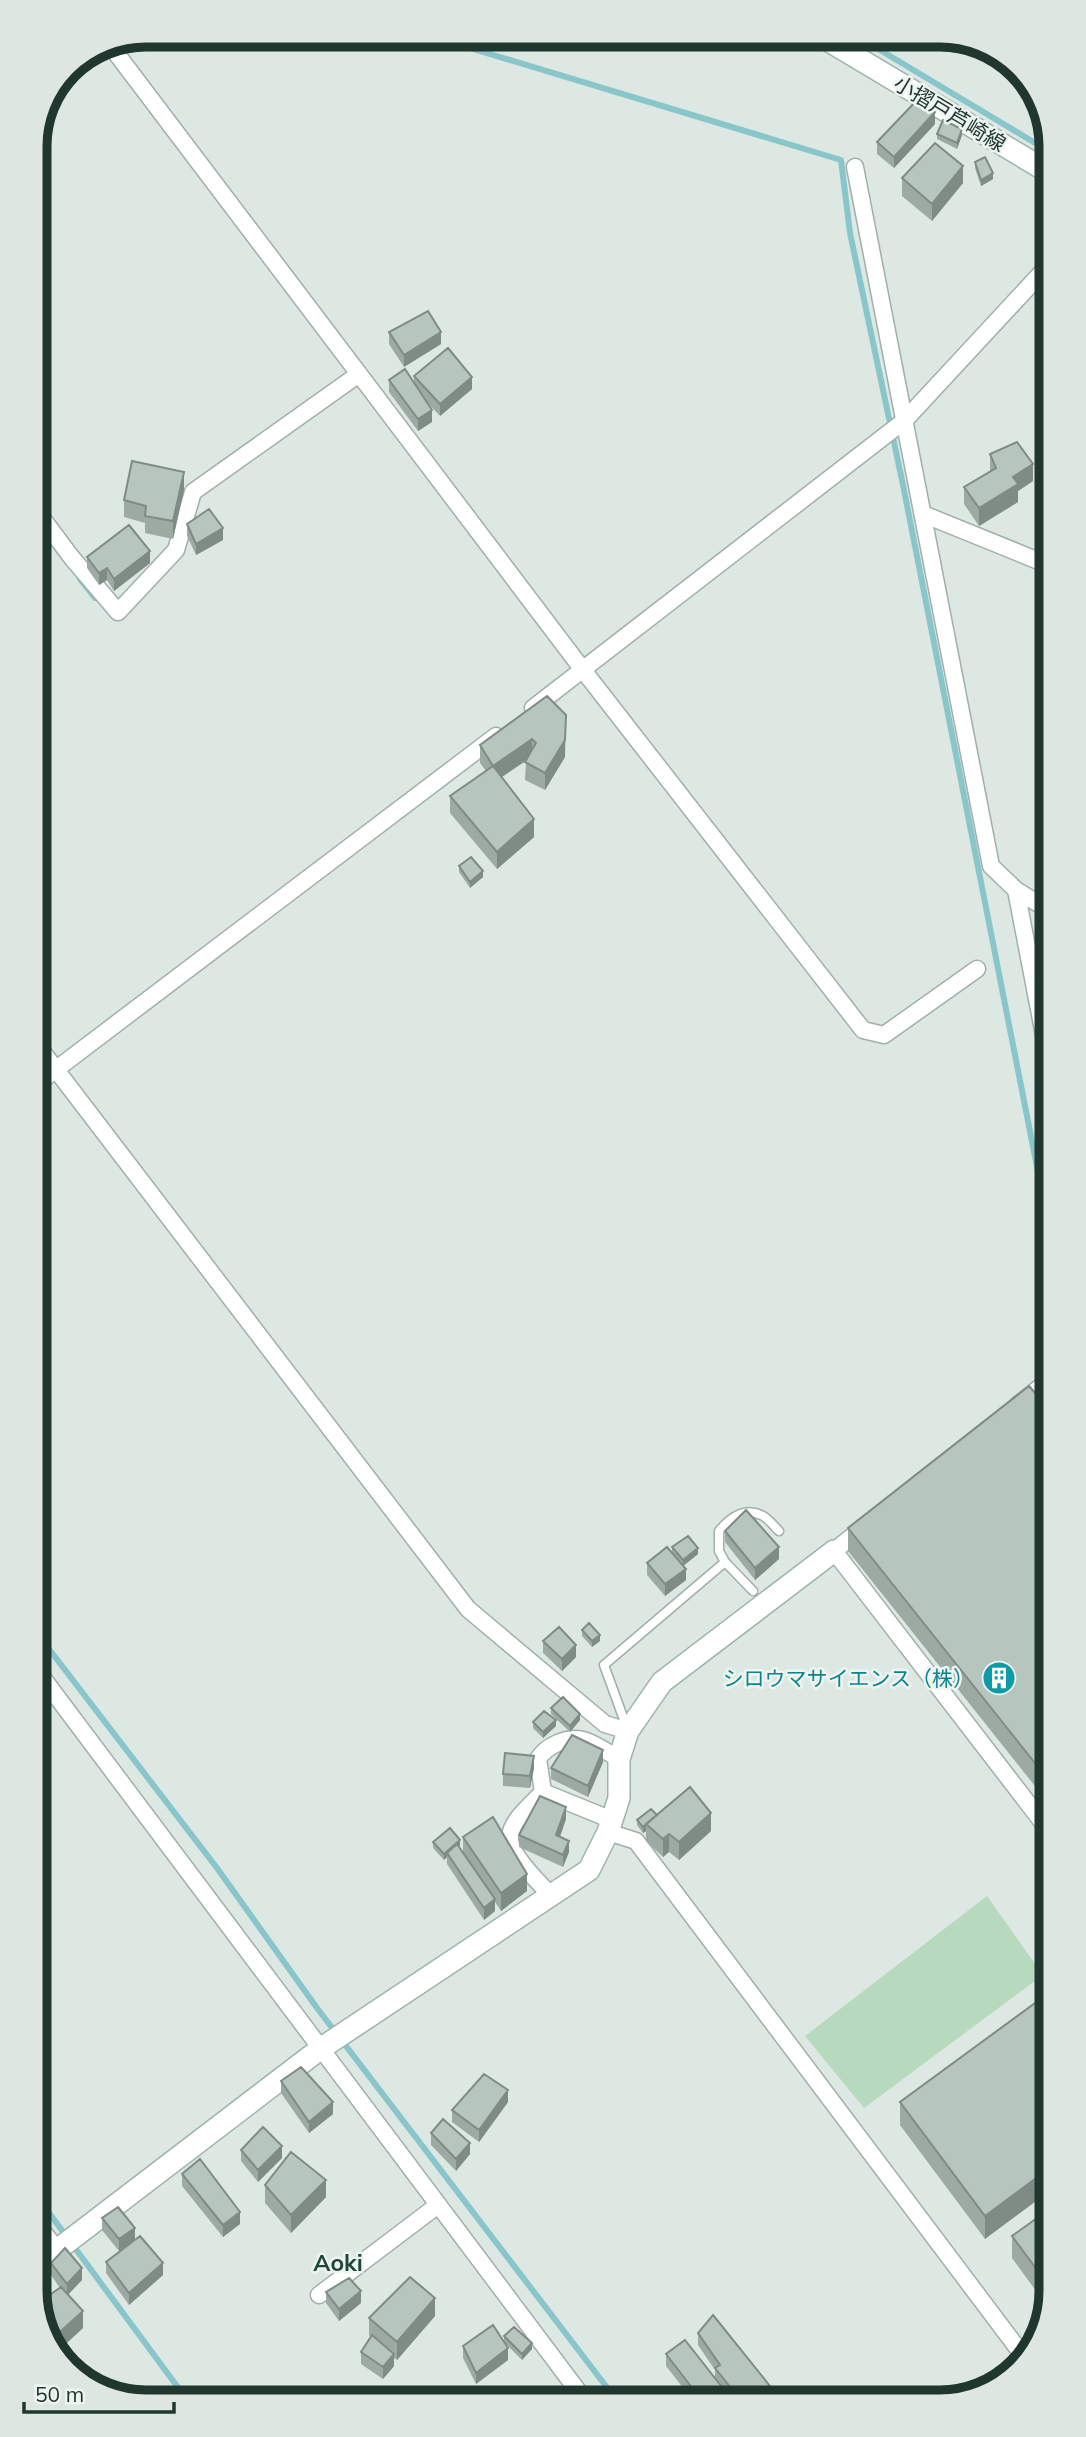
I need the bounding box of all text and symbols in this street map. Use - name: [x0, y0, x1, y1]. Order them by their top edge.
- street label: 小摺戸芦崎線: [889, 69, 1011, 157]
- building icon: シロウマサイエンス（株）: [980, 1659, 1018, 1697]
- place label: シロウマサイエンス（株）: [723, 1665, 974, 1691]
- district label: Aoki: [313, 2248, 363, 2277]
- scale bar: [24, 2370, 175, 2414]
- text: 50 m: [35, 2381, 84, 2407]

